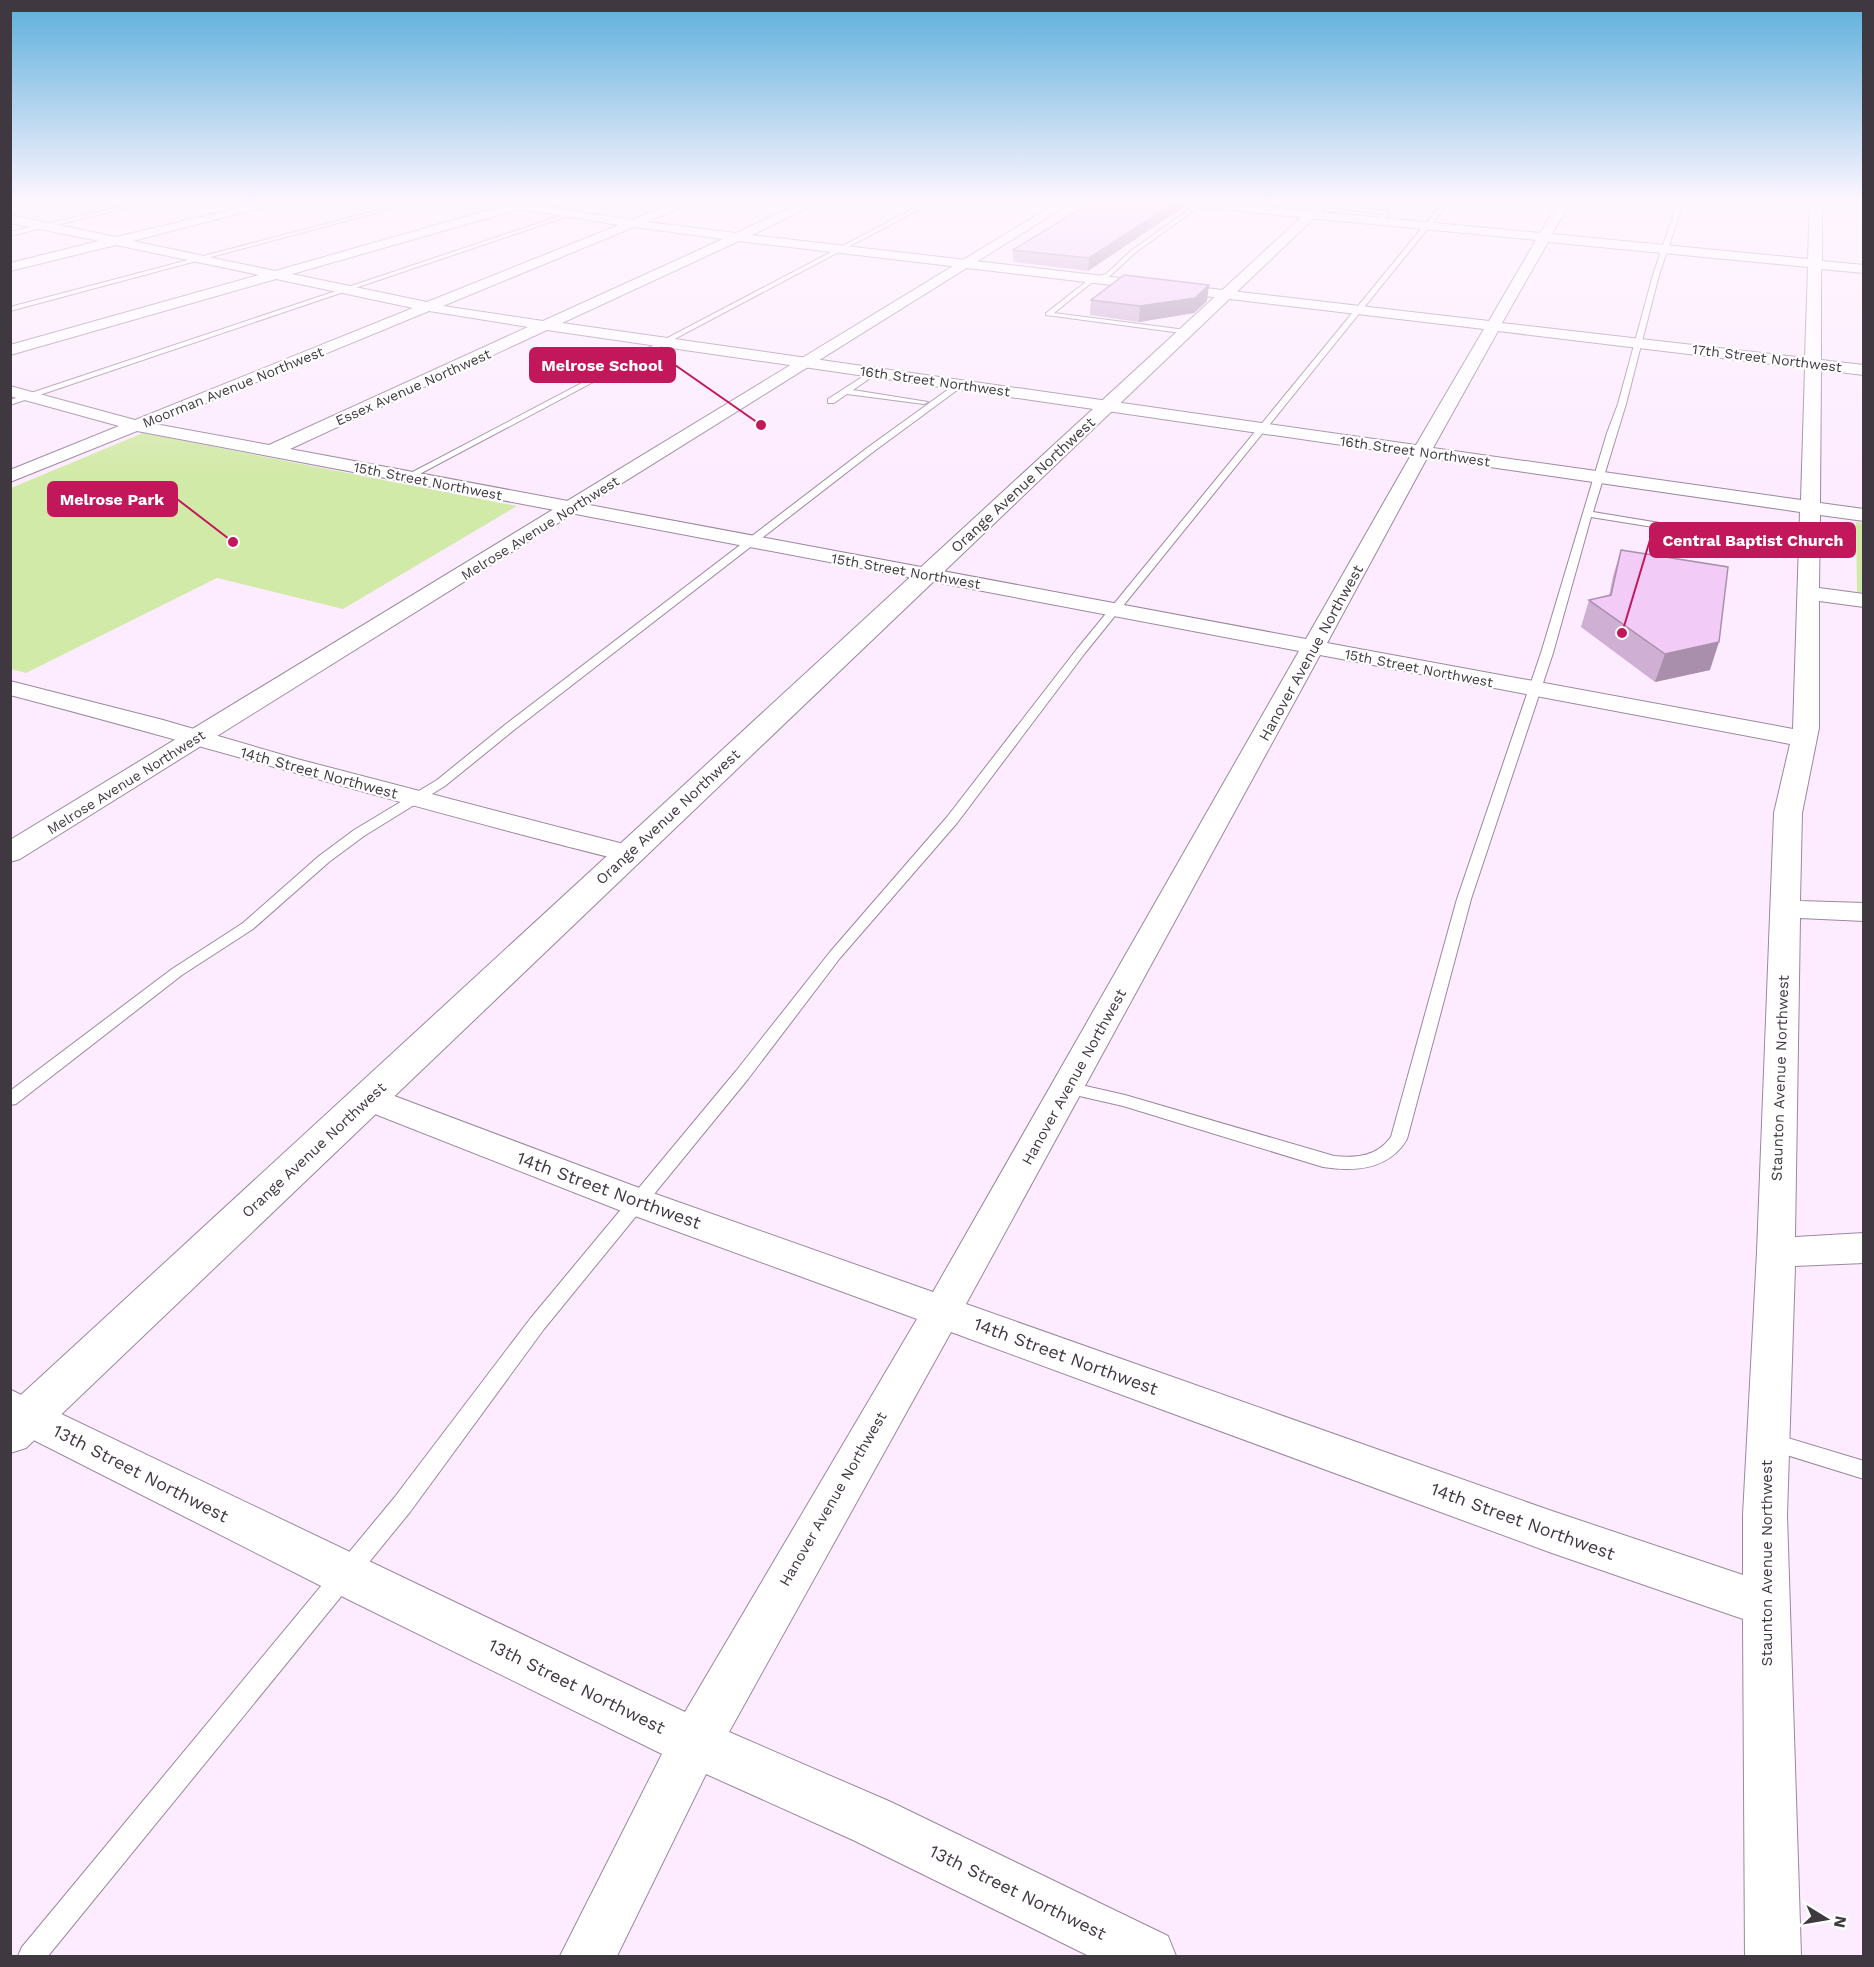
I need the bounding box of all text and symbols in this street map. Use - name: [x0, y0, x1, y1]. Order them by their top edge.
- street label: 17th Street Northwest: [1691, 341, 1843, 375]
- street label: Moorman Avenue Northwest: [140, 343, 326, 431]
- street label: Essex Avenue Northwest: [333, 345, 493, 429]
- callout: Melrose School: [530, 348, 675, 382]
- text: Melrose School: [541, 356, 663, 375]
- street label: 16th Street Northwest: [859, 363, 1011, 399]
- street label: Orange Avenue Northwest: [947, 413, 1099, 556]
- street label: 16th Street Northwest: [1339, 433, 1491, 469]
- street label: 15th Street Northwest: [352, 459, 504, 503]
- street label: Melrose Avenue Northwest: [458, 473, 622, 583]
- callout: Melrose Park: [48, 482, 177, 516]
- text: Melrose Park: [60, 490, 164, 509]
- callout: Central Baptist Church: [1650, 523, 1855, 557]
- text: Central Baptist Church: [1662, 531, 1844, 550]
- street label: 15th Street Northwest: [830, 550, 982, 592]
- street label: Hanover Avenue Northwest: [1255, 561, 1367, 744]
- street label: 15th Street Northwest: [1343, 646, 1495, 690]
- street label: Melrose Avenue Northwest: [44, 727, 208, 837]
- street label: 14th Street Northwest: [238, 743, 400, 803]
- street label: Orange Avenue Northwest: [592, 745, 744, 888]
- street label: Staunton Avenue Northwest: [1767, 974, 1793, 1181]
- street label: Hanover Avenue Northwest: [1018, 985, 1130, 1168]
- street label: Orange Avenue Northwest: [238, 1078, 390, 1221]
- street label: 14th Street Northwest: [514, 1147, 704, 1233]
- street label: 14th Street Northwest: [971, 1313, 1161, 1399]
- street label: Hanover Avenue Northwest: [776, 1408, 891, 1590]
- street label: 13th Street Northwest: [50, 1420, 233, 1527]
- street label: Staunton Avenue Northwest: [1758, 1459, 1776, 1666]
- street label: 14th Street Northwest: [1428, 1478, 1618, 1564]
- street label: 13th Street Northwest: [485, 1634, 669, 1738]
- street label: 13th Street Northwest: [926, 1840, 1110, 1944]
- north arrow: [1796, 1889, 1856, 1949]
- text: N: [1830, 1914, 1851, 1929]

